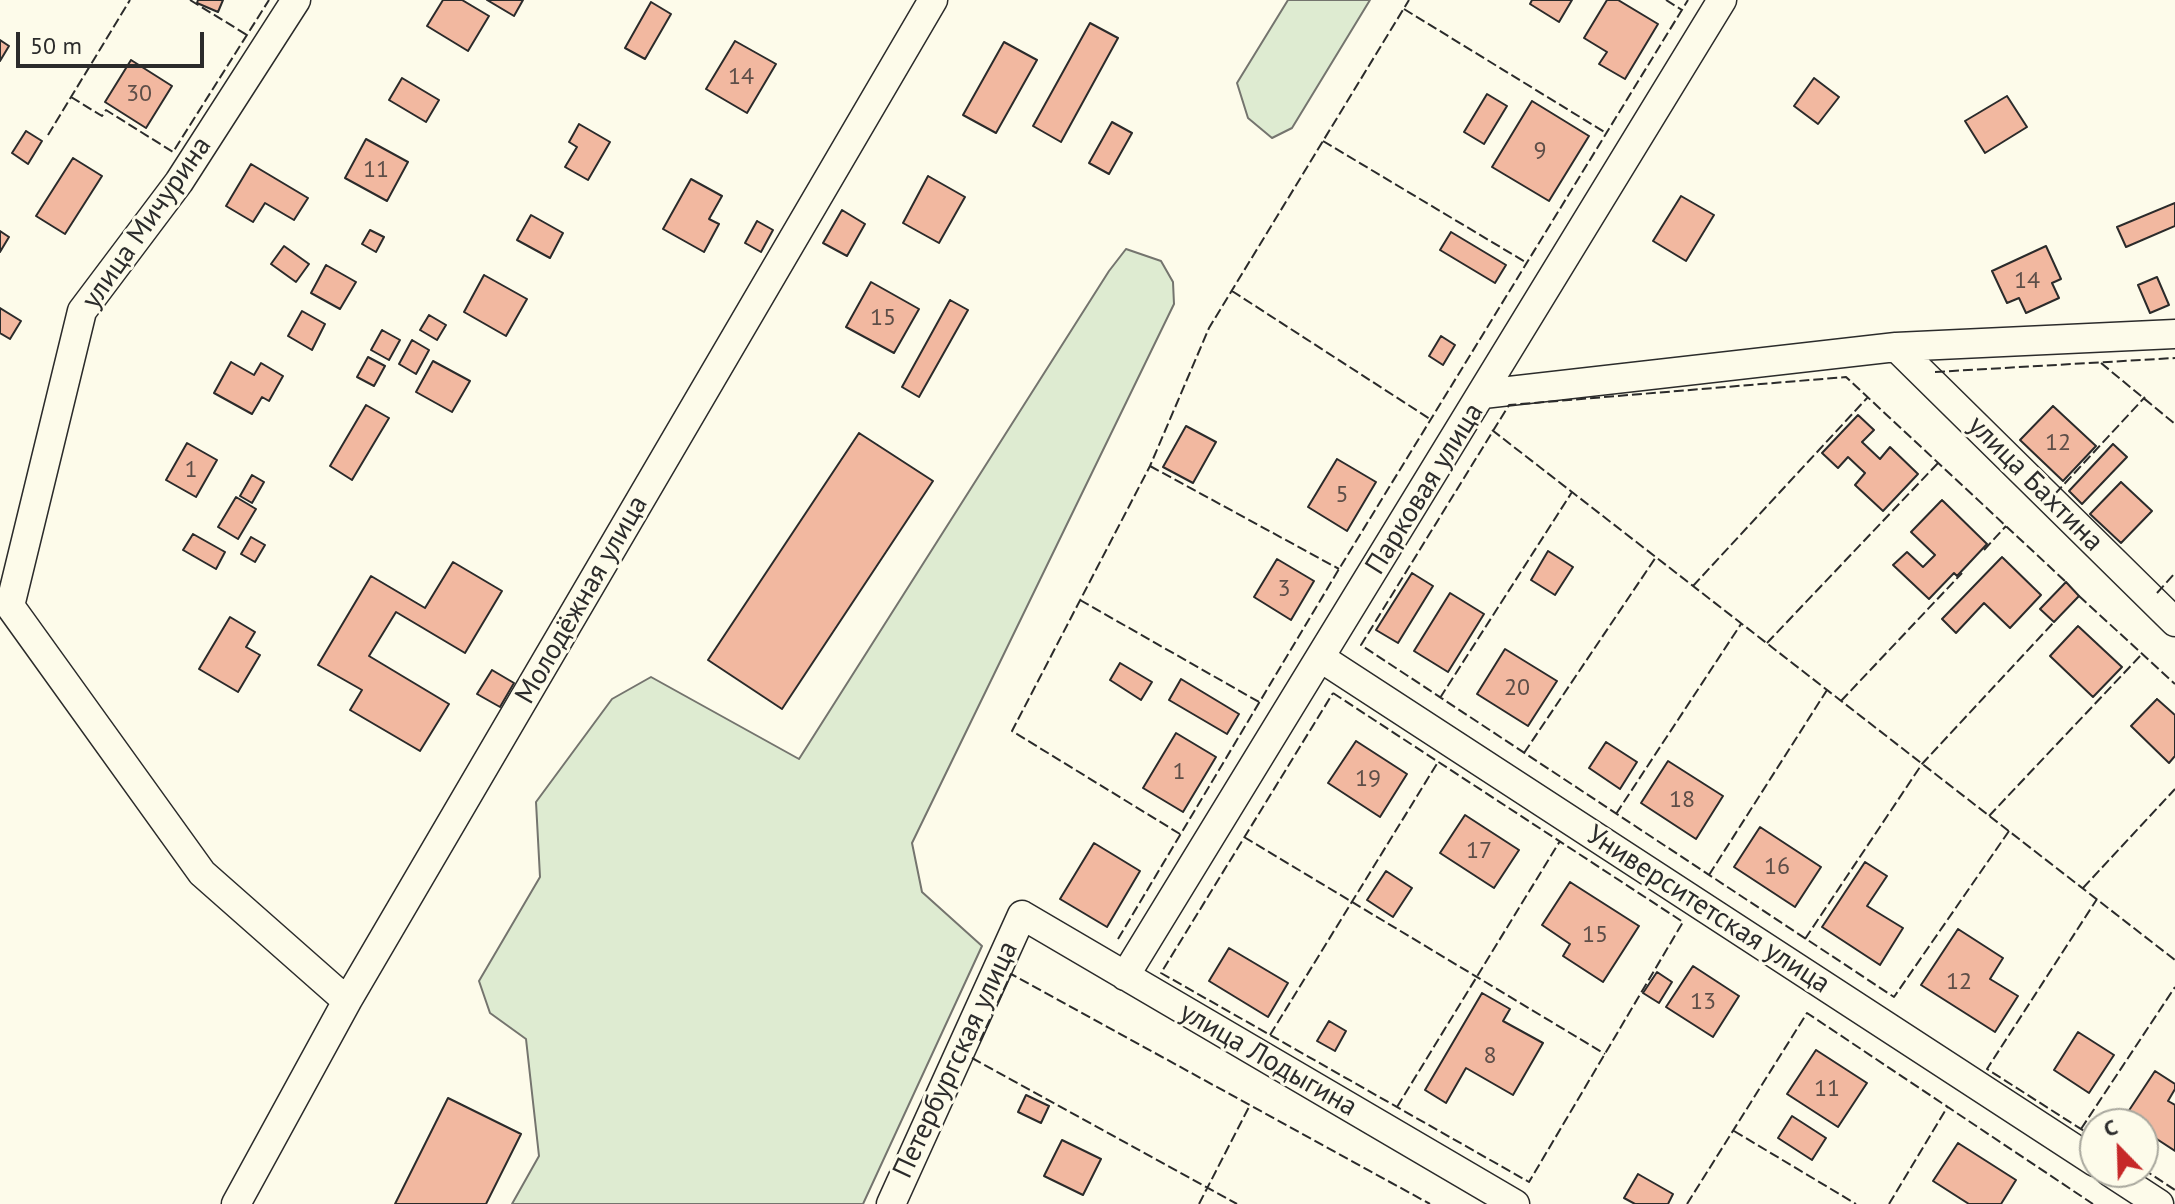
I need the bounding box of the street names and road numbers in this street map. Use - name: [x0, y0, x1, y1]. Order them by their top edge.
- street label: улица Мичурина: [75, 130, 219, 316]
- street label: Парковая улица: [1359, 397, 1491, 581]
- street label: улица Бахтина: [1960, 409, 2110, 559]
- street label: Молодёжная улица: [509, 490, 655, 710]
- street label: Университетская улица: [1580, 819, 1836, 1001]
- street label: Петербургская улица: [886, 936, 1026, 1184]
- street label: улица Лодыгина: [1173, 996, 1363, 1124]

